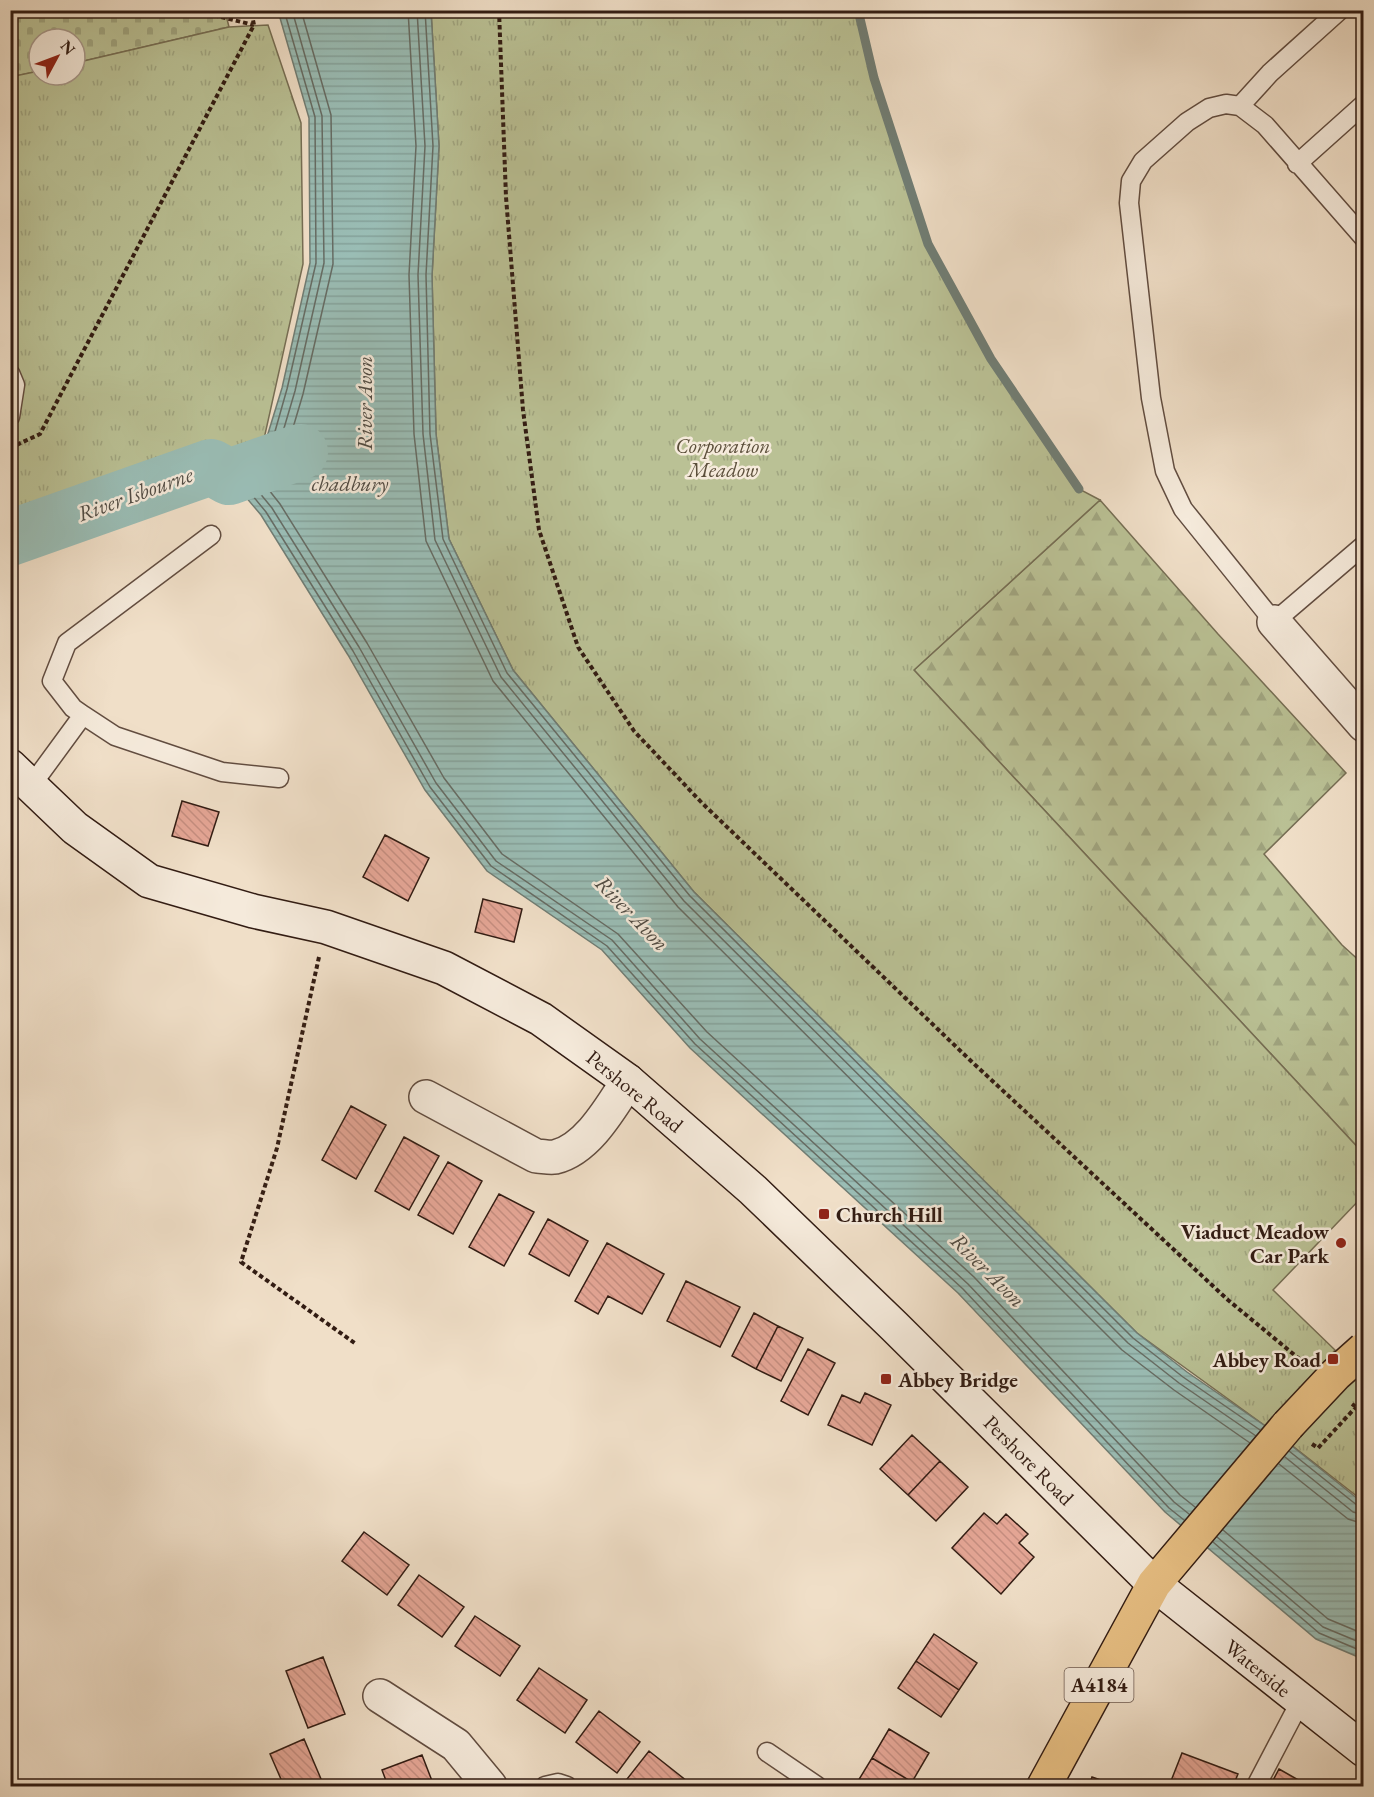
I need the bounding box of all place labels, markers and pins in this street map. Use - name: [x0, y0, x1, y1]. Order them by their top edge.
- place label: Church Hill: [836, 1201, 943, 1228]
- marker: Church Hill: [817, 1207, 831, 1221]
- place label: Viaduct Meadow Car Park: [1181, 1218, 1330, 1269]
- marker: Viaduct Meadow Car Park: [1334, 1236, 1348, 1250]
- place label: Abbey Road: [1212, 1346, 1321, 1373]
- marker: Abbey Road: [1326, 1352, 1340, 1366]
- place label: Abbey Bridge: [897, 1366, 1018, 1393]
- marker: Abbey Bridge: [879, 1372, 893, 1386]

